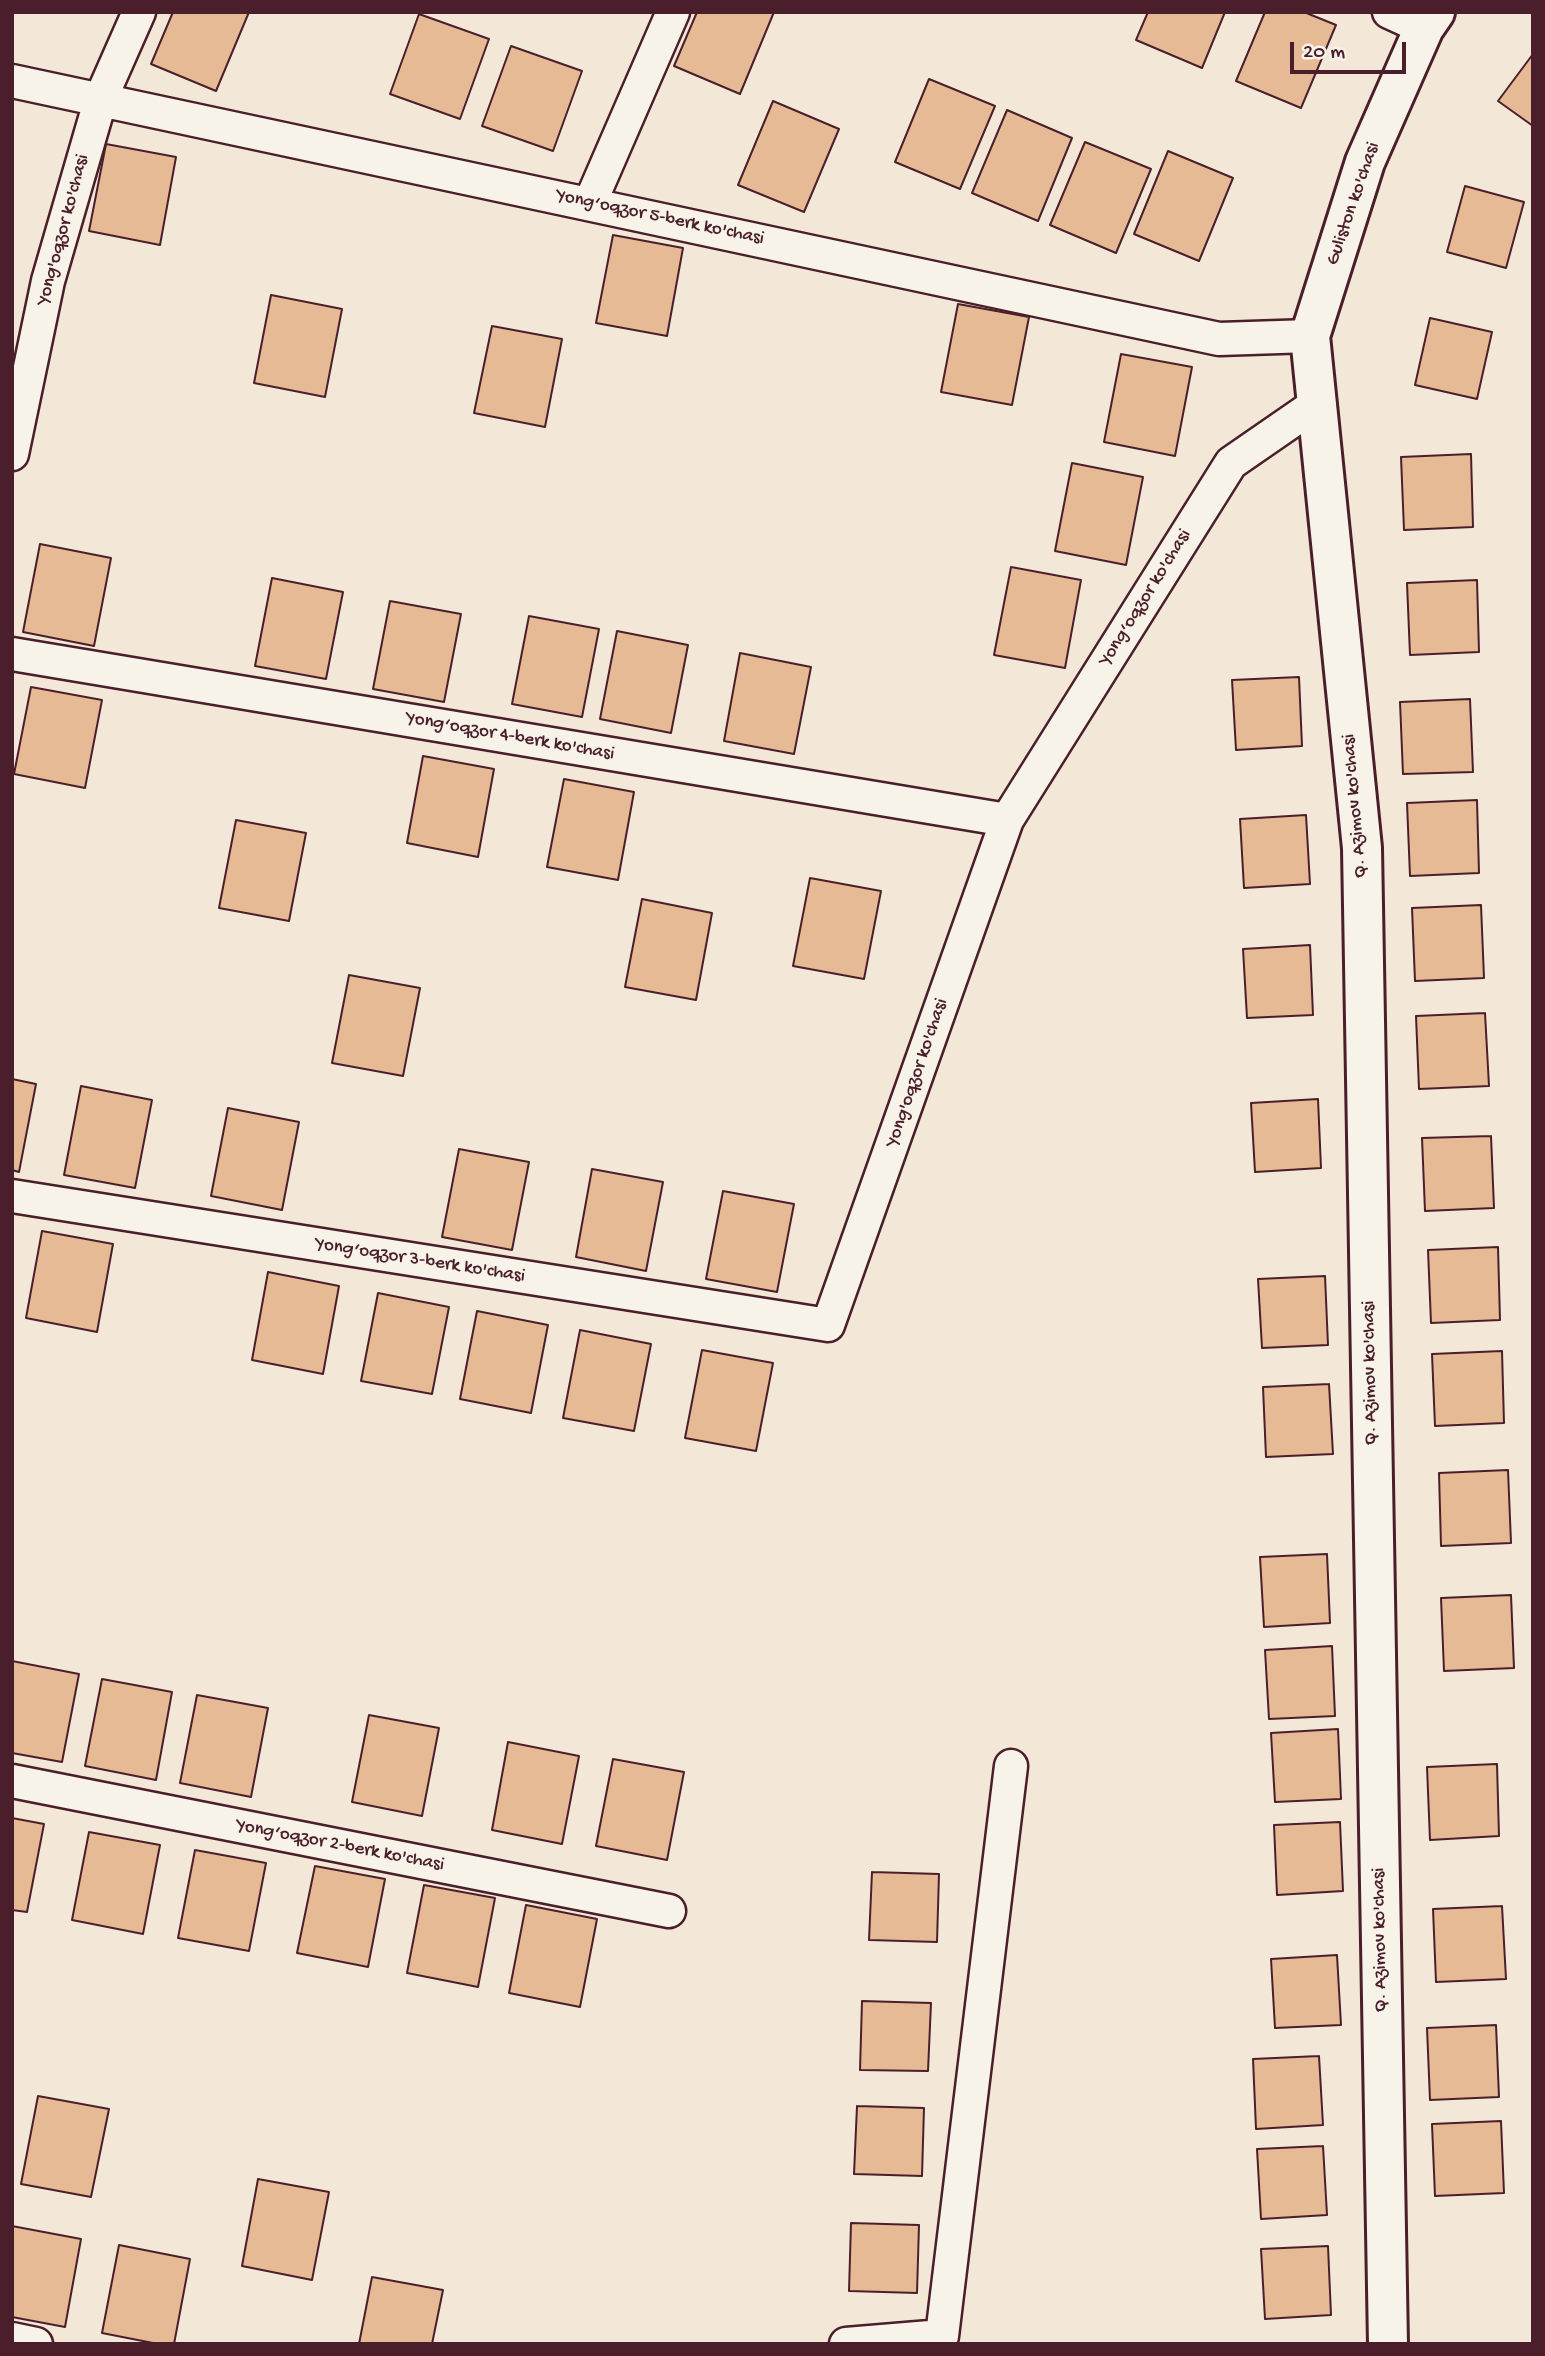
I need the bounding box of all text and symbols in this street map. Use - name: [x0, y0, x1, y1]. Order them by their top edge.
- scale bar: [1293, 28, 1408, 72]
- text: 20 m: [1303, 41, 1345, 66]
- street label: Guliston ko'chasi: [1322, 139, 1386, 269]
- street label: Yong'oqzor ko'chasi: [33, 152, 95, 308]
- street label: Yong‘oqzor 5-berk ko'chasi: [554, 185, 766, 251]
- street label: Yong‘oqzor ko'chasi: [1095, 526, 1197, 670]
- street label: Yong‘oqzor 4-berk ko'chasi: [404, 707, 616, 767]
- street label: Q. Azimov ko'chasi: [1338, 733, 1374, 879]
- street label: Yong'oqzor ko'chasi: [882, 996, 954, 1150]
- street label: Yong‘oqzor 3-berk ko'chasi: [314, 1233, 526, 1289]
- street label: Q. Azimov ko'chasi: [1358, 1300, 1384, 1446]
- street label: Yong‘oqzor 2-berk ko'chasi: [234, 1815, 446, 1877]
- street label: Q. Azimov ko'chasi: [1368, 1867, 1394, 2013]

